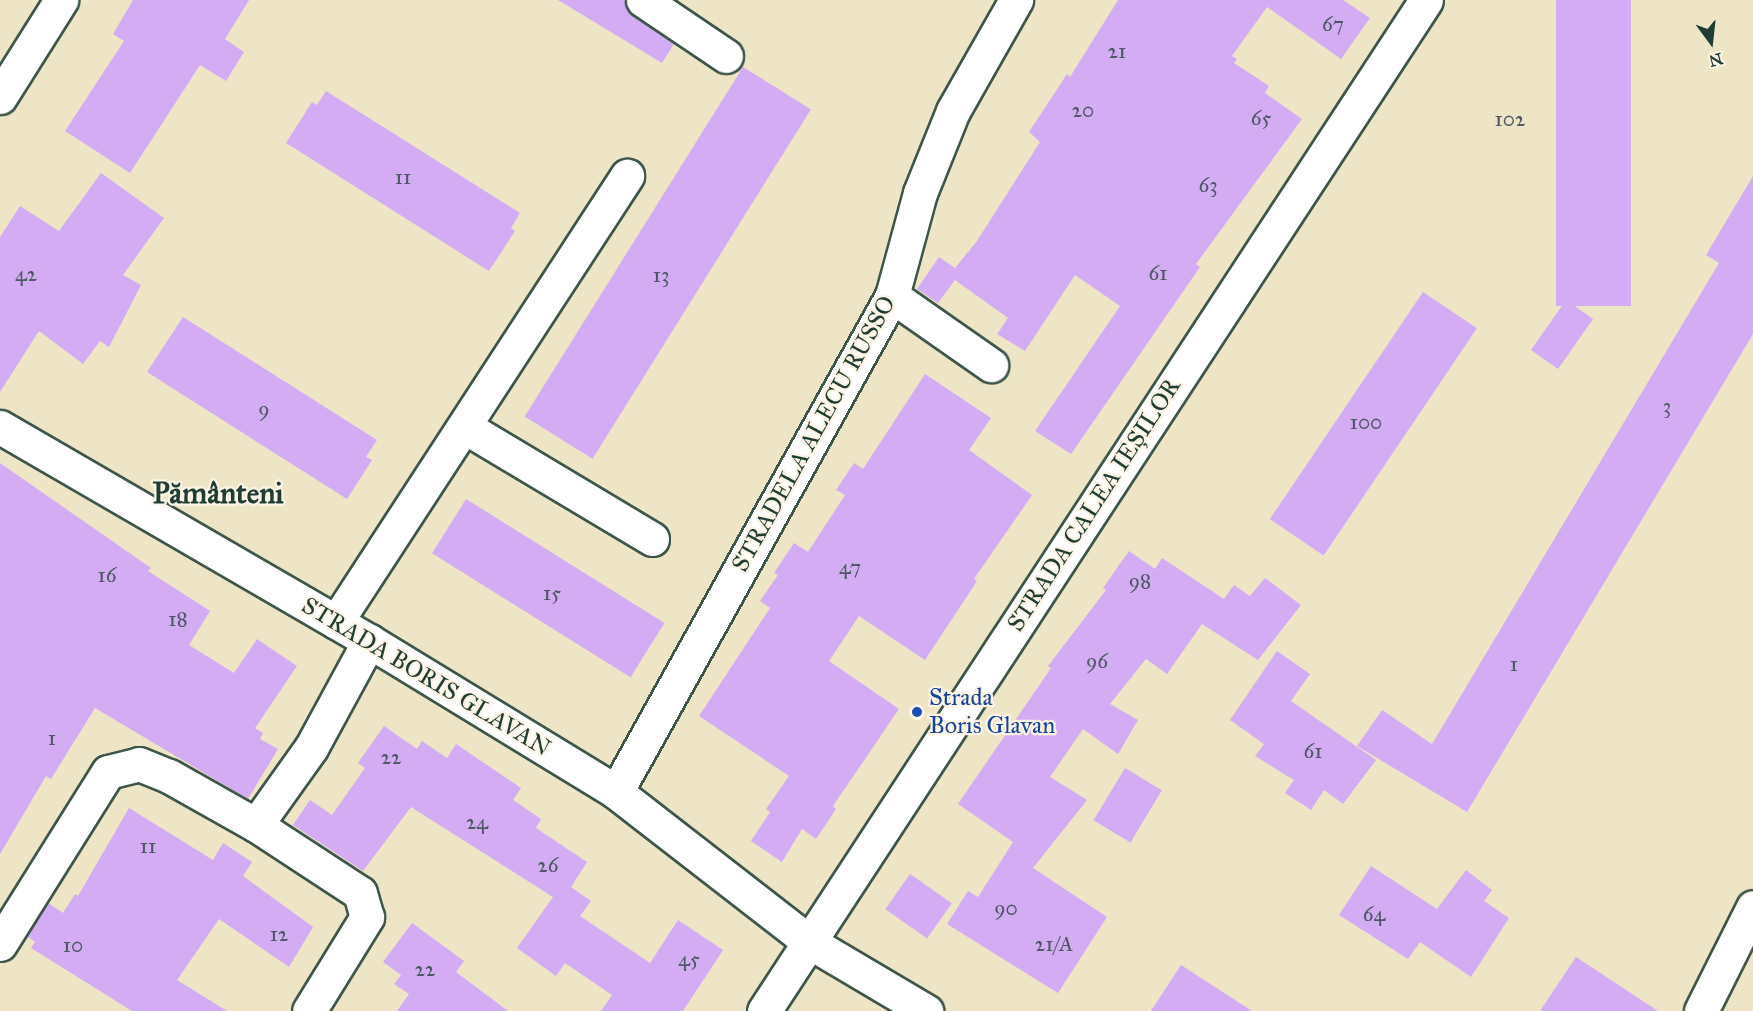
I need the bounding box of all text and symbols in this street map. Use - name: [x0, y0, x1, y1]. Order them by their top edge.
- house number: 67: [1322, 11, 1344, 37]
- north arrow: [1681, 12, 1741, 72]
- house number: 21: [1108, 38, 1126, 64]
- text: N: [1707, 49, 1725, 71]
- house number: 20: [1072, 97, 1094, 123]
- house number: 65: [1251, 105, 1271, 131]
- house number: 102: [1495, 106, 1525, 132]
- house number: 11: [395, 164, 411, 190]
- house number: 63: [1198, 172, 1218, 198]
- house number: 61: [1149, 260, 1167, 286]
- house number: 42: [15, 261, 37, 287]
- house number: 13: [653, 262, 669, 288]
- street label: STRADELA ALECU RUSSO: [726, 291, 902, 577]
- street label: STRADA CALEA IEȘILOR: [1001, 373, 1187, 637]
- house number: 3: [1663, 393, 1671, 419]
- house number: 9: [258, 396, 270, 422]
- house number: 100: [1350, 409, 1382, 435]
- district label: Pământeni: [152, 475, 284, 511]
- house number: 47: [839, 554, 861, 580]
- house number: 16: [97, 562, 117, 588]
- house number: 98: [1129, 568, 1151, 594]
- house number: 15: [543, 580, 561, 606]
- street label: STRADA BORIS GLAVAN: [296, 591, 556, 763]
- house number: 18: [168, 606, 188, 632]
- house number: 96: [1086, 648, 1108, 674]
- house number: 1: [1510, 651, 1518, 677]
- place label: Strada Boris Glavan: [929, 684, 1055, 740]
- marker: Strada Boris Glavan: [910, 705, 924, 719]
- house number: 1: [48, 725, 56, 751]
- house number: 61: [1304, 738, 1322, 764]
- house number: 22: [381, 744, 401, 770]
- house number: 24: [466, 809, 488, 835]
- house number: 11: [140, 833, 156, 859]
- house number: 26: [537, 852, 559, 878]
- house number: 90: [994, 895, 1018, 921]
- house number: 64: [1363, 901, 1385, 927]
- house number: 12: [270, 921, 288, 947]
- house number: 21/A: [1035, 931, 1073, 957]
- house number: 10: [63, 932, 83, 958]
- house number: 45: [678, 946, 700, 972]
- house number: 22: [415, 956, 435, 982]

